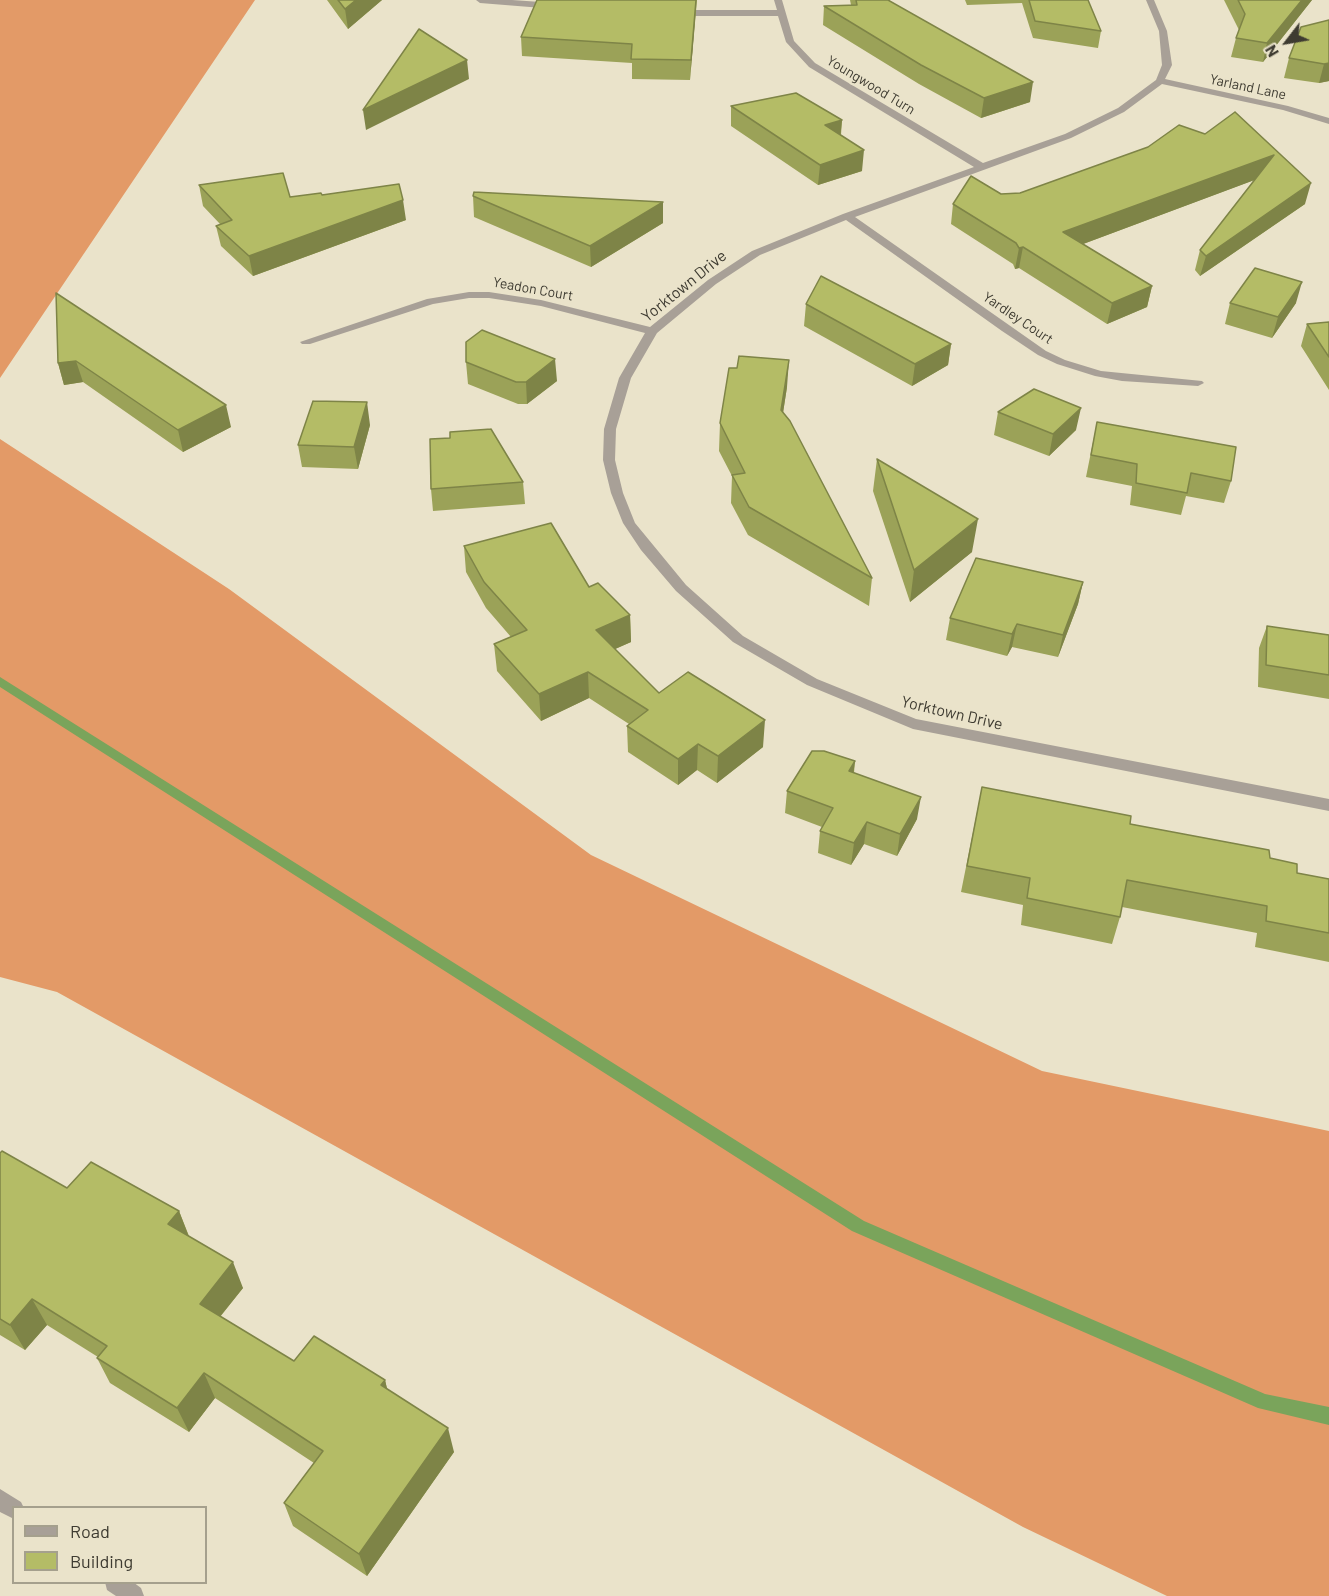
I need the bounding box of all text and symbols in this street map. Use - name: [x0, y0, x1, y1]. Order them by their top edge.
- north arrow: [1257, 12, 1317, 72]
- text: N: [1260, 42, 1282, 61]
- street label: Youngwood Turn: [824, 52, 918, 118]
- street label: Yarland Lane: [1208, 71, 1288, 103]
- street label: Yorktown Drive: [638, 246, 730, 326]
- street label: Yeadon Court: [492, 274, 574, 304]
- street label: Yardley Court: [980, 288, 1056, 348]
- street label: Yorktown Drive: [899, 692, 1005, 734]
- legend: [12, 1506, 207, 1584]
- text: Road: [70, 1520, 110, 1542]
- text: Building: [70, 1550, 133, 1572]

